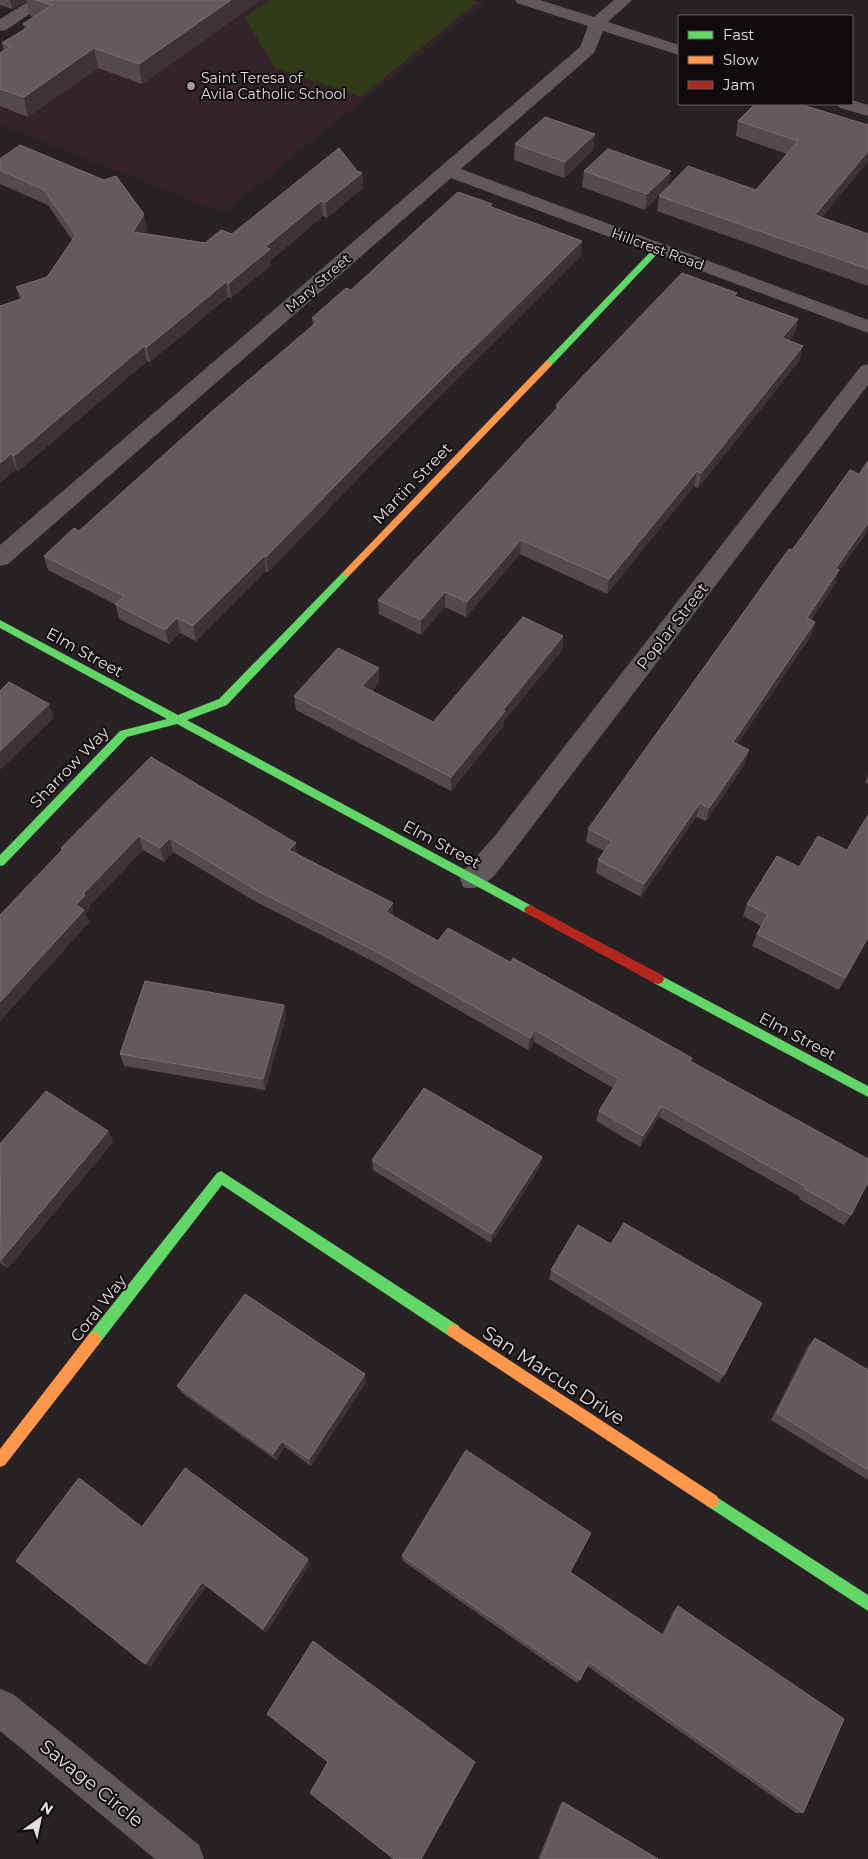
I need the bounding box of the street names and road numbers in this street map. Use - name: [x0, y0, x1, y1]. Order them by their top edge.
- street label: Hillcrest Road: [609, 224, 707, 274]
- street label: Mary Street: [282, 250, 355, 316]
- street label: Martin Street: [369, 438, 456, 528]
- street label: Poplar Street: [633, 579, 712, 673]
- street label: Elm Street: [43, 624, 127, 681]
- street label: Sharrow Way: [26, 723, 113, 812]
- street label: Elm Street: [400, 816, 484, 873]
- street label: Elm Street: [756, 1008, 840, 1065]
- street label: Coral Way: [66, 1271, 131, 1345]
- street label: San Marcus Drive: [478, 1321, 629, 1430]
- street label: Savage Circle: [35, 1735, 148, 1832]

